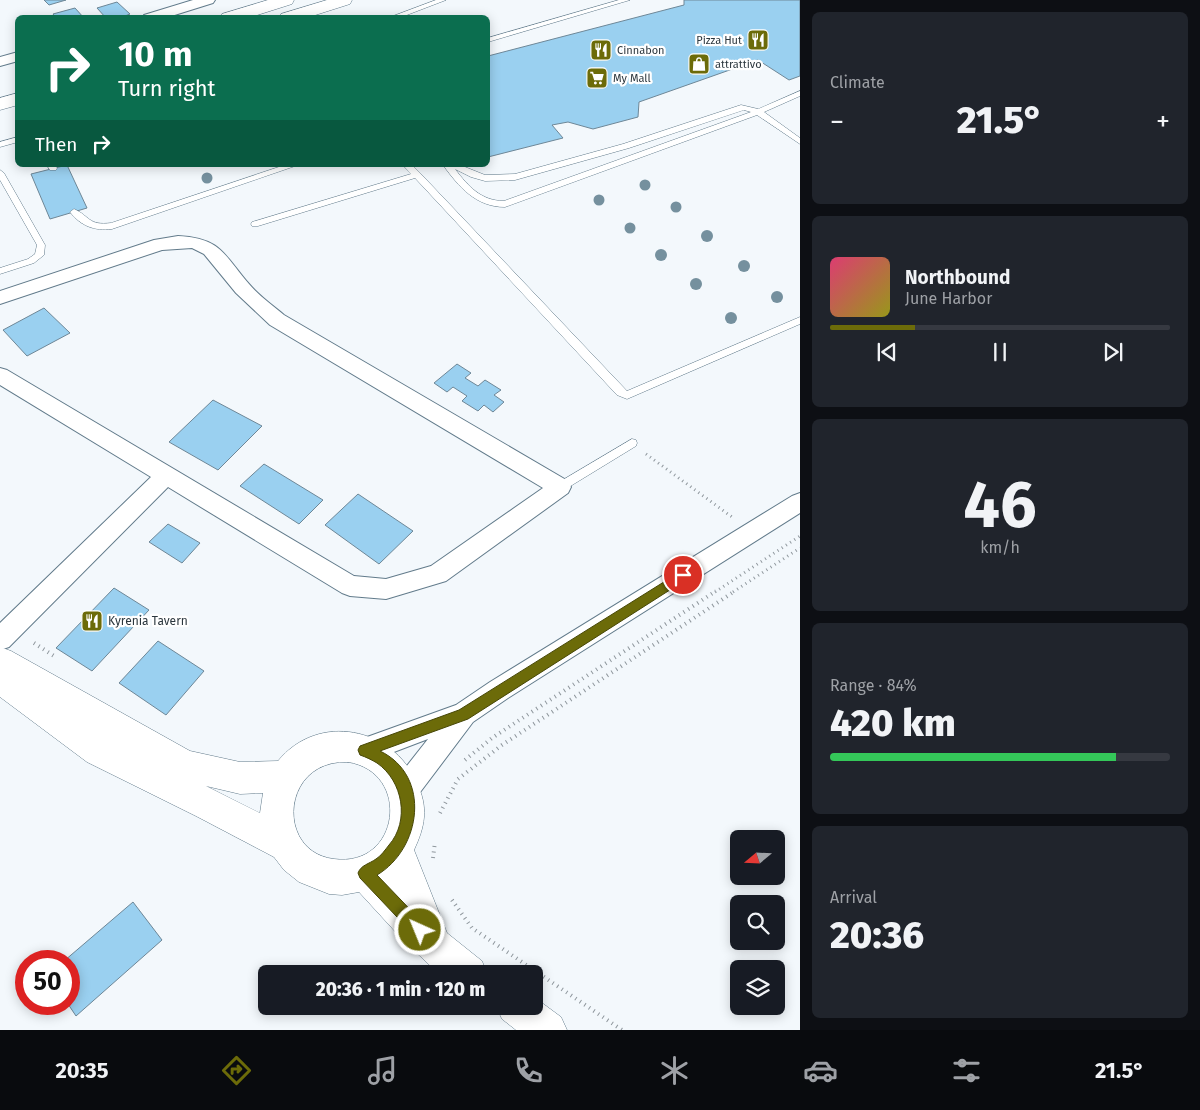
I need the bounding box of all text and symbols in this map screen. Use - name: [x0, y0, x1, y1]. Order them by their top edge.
- restaurant icon: Pizza Hut: [746, 28, 770, 52]
- text: 10 m: [118, 33, 193, 75]
- place label: Pizza Hut: [696, 34, 742, 47]
- icon: right: [35, 35, 100, 100]
- restaurant icon: Cinnabon: [589, 38, 613, 62]
- place label: Cinnabon: [617, 44, 665, 57]
- shop icon: attrattivo: [687, 52, 711, 76]
- place label: attrattivo: [715, 58, 762, 71]
- supermarket icon: My Mall: [585, 66, 609, 90]
- place label: My Mall: [613, 72, 651, 85]
- text: Climate: [830, 73, 885, 92]
- text: Turn right: [118, 75, 215, 102]
- text: 21.5°: [957, 97, 1043, 143]
- text: −: [830, 105, 844, 138]
- text: +: [1156, 105, 1170, 138]
- icon: right: [87, 130, 115, 158]
- text: Then: [35, 133, 77, 156]
- text: Northbound: [905, 266, 1010, 289]
- text: June Harbor: [905, 289, 992, 308]
- icon: previous: [873, 338, 901, 366]
- icon: pause: [986, 338, 1014, 366]
- icon: next: [1099, 338, 1127, 366]
- text: 46: [963, 466, 1037, 544]
- text: km/h: [980, 538, 1020, 557]
- pin: [662, 554, 704, 596]
- icon: arrive: [669, 561, 697, 589]
- restaurant icon: Kyrenia Tavern: [80, 609, 104, 633]
- place label: Kyrenia Tavern: [108, 614, 188, 628]
- text: Range · 84%: [830, 676, 917, 695]
- text: 420 km: [830, 700, 956, 746]
- north arrow: [730, 830, 785, 885]
- map controls: [730, 830, 785, 1015]
- text: Arrival: [830, 888, 877, 907]
- button: search: [730, 895, 785, 950]
- position arrow: [393, 903, 445, 955]
- text: 20:36: [830, 912, 924, 958]
- speed limit sign: 50: [15, 950, 80, 1015]
- button: layers: [730, 960, 785, 1015]
- text: 20:36 · 1 min · 120 m: [316, 978, 485, 1001]
- icon: directions: [219, 1053, 254, 1088]
- icon: music: [365, 1053, 400, 1088]
- icon: phone: [511, 1053, 546, 1088]
- icon: climate: [657, 1053, 692, 1088]
- icon: car: [803, 1053, 838, 1088]
- icon: filters: [949, 1053, 984, 1088]
- text: 20:35: [55, 1057, 109, 1084]
- text: 21.5°: [1095, 1057, 1145, 1084]

